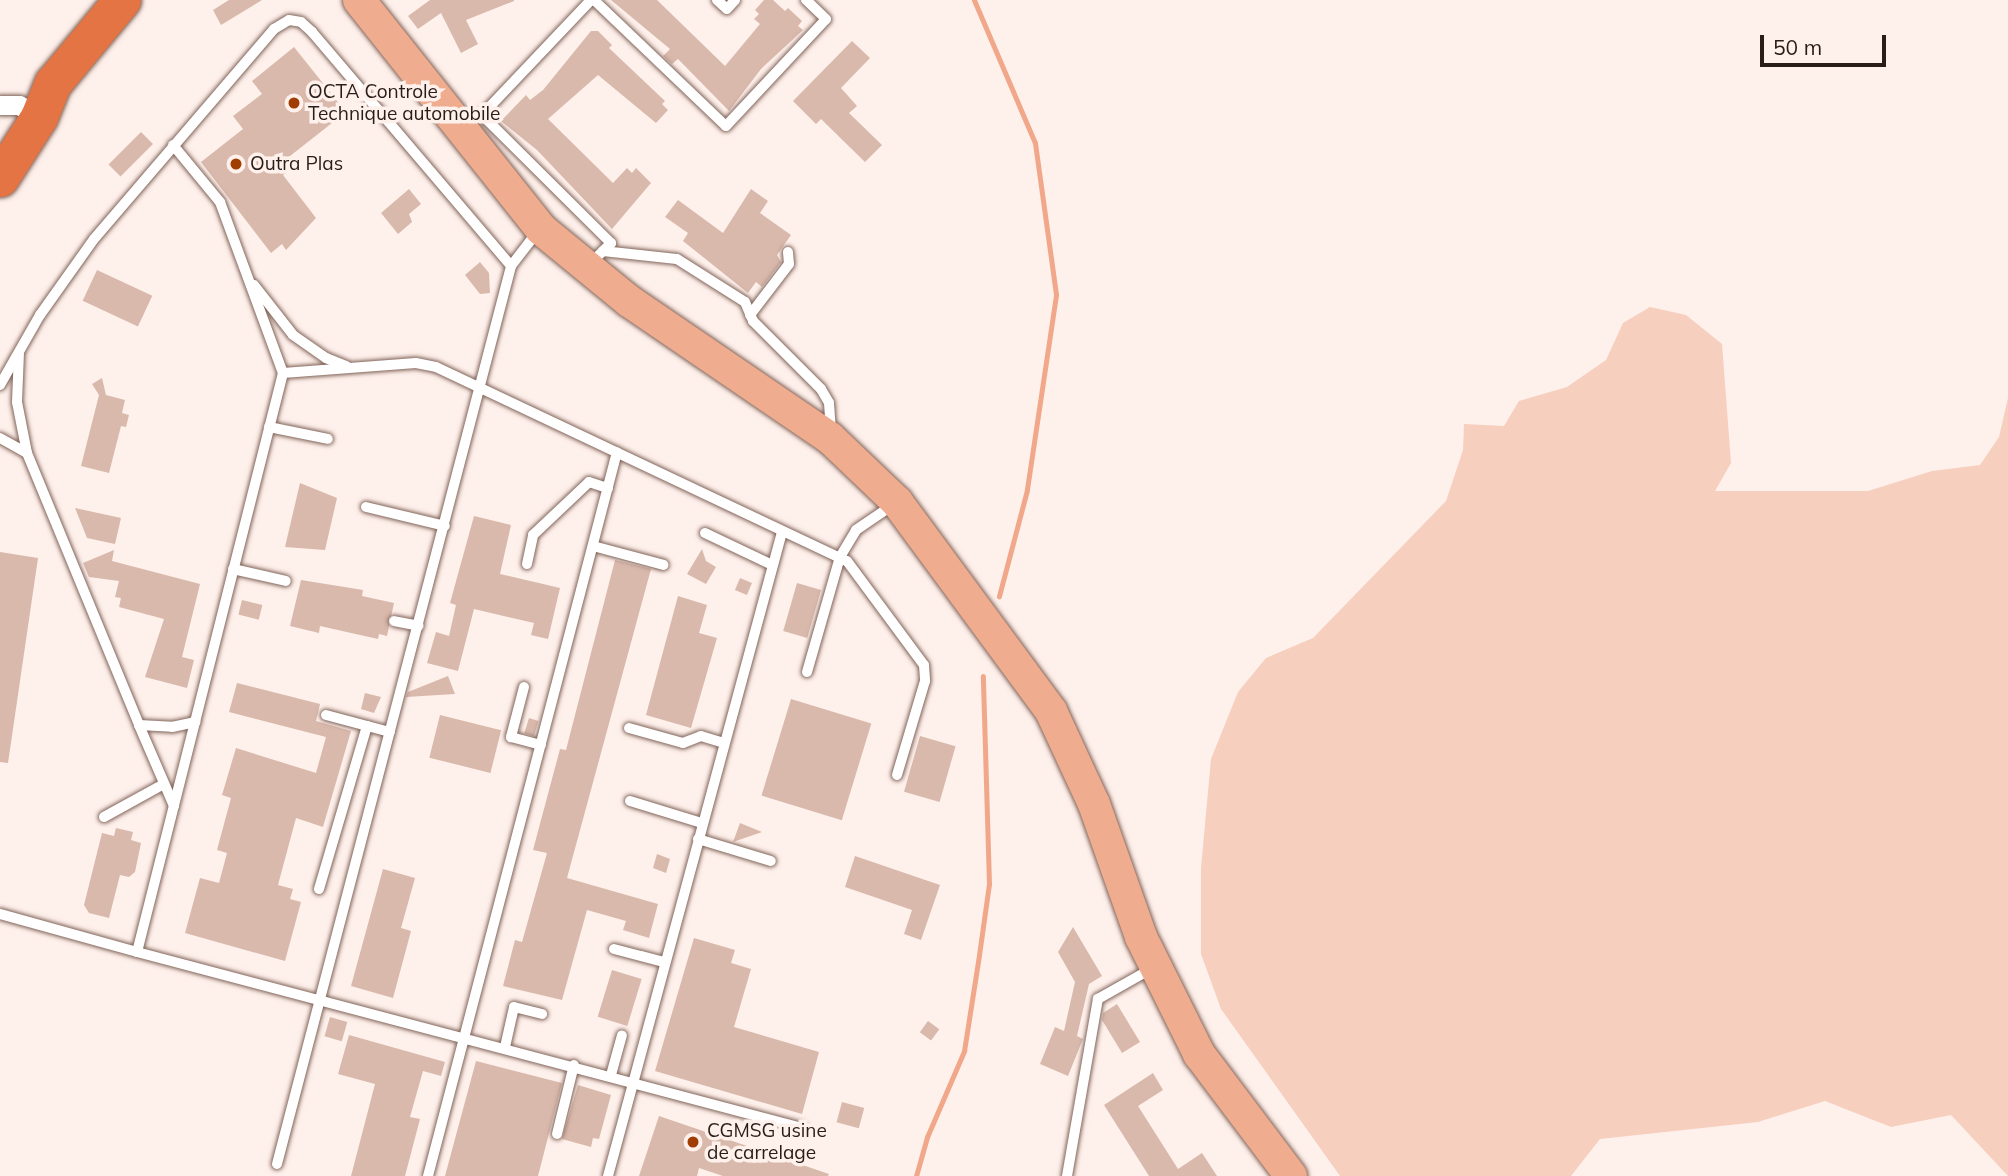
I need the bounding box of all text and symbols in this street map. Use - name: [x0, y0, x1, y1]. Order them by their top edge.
- scale bar: [1763, 21, 1889, 65]
- text: 50 m: [1773, 34, 1822, 60]
- place label: OCTA Controle Technique automobile: [308, 81, 500, 125]
- marker: OCTA Controle Technique automobile: [286, 95, 302, 111]
- place label: Outra Plas: [250, 153, 343, 175]
- marker: Outra Plas: [228, 156, 244, 172]
- place label: CGMSG usine de carrelage: [707, 1120, 827, 1164]
- marker: CGMSG usine de carrelage: [685, 1134, 701, 1150]

